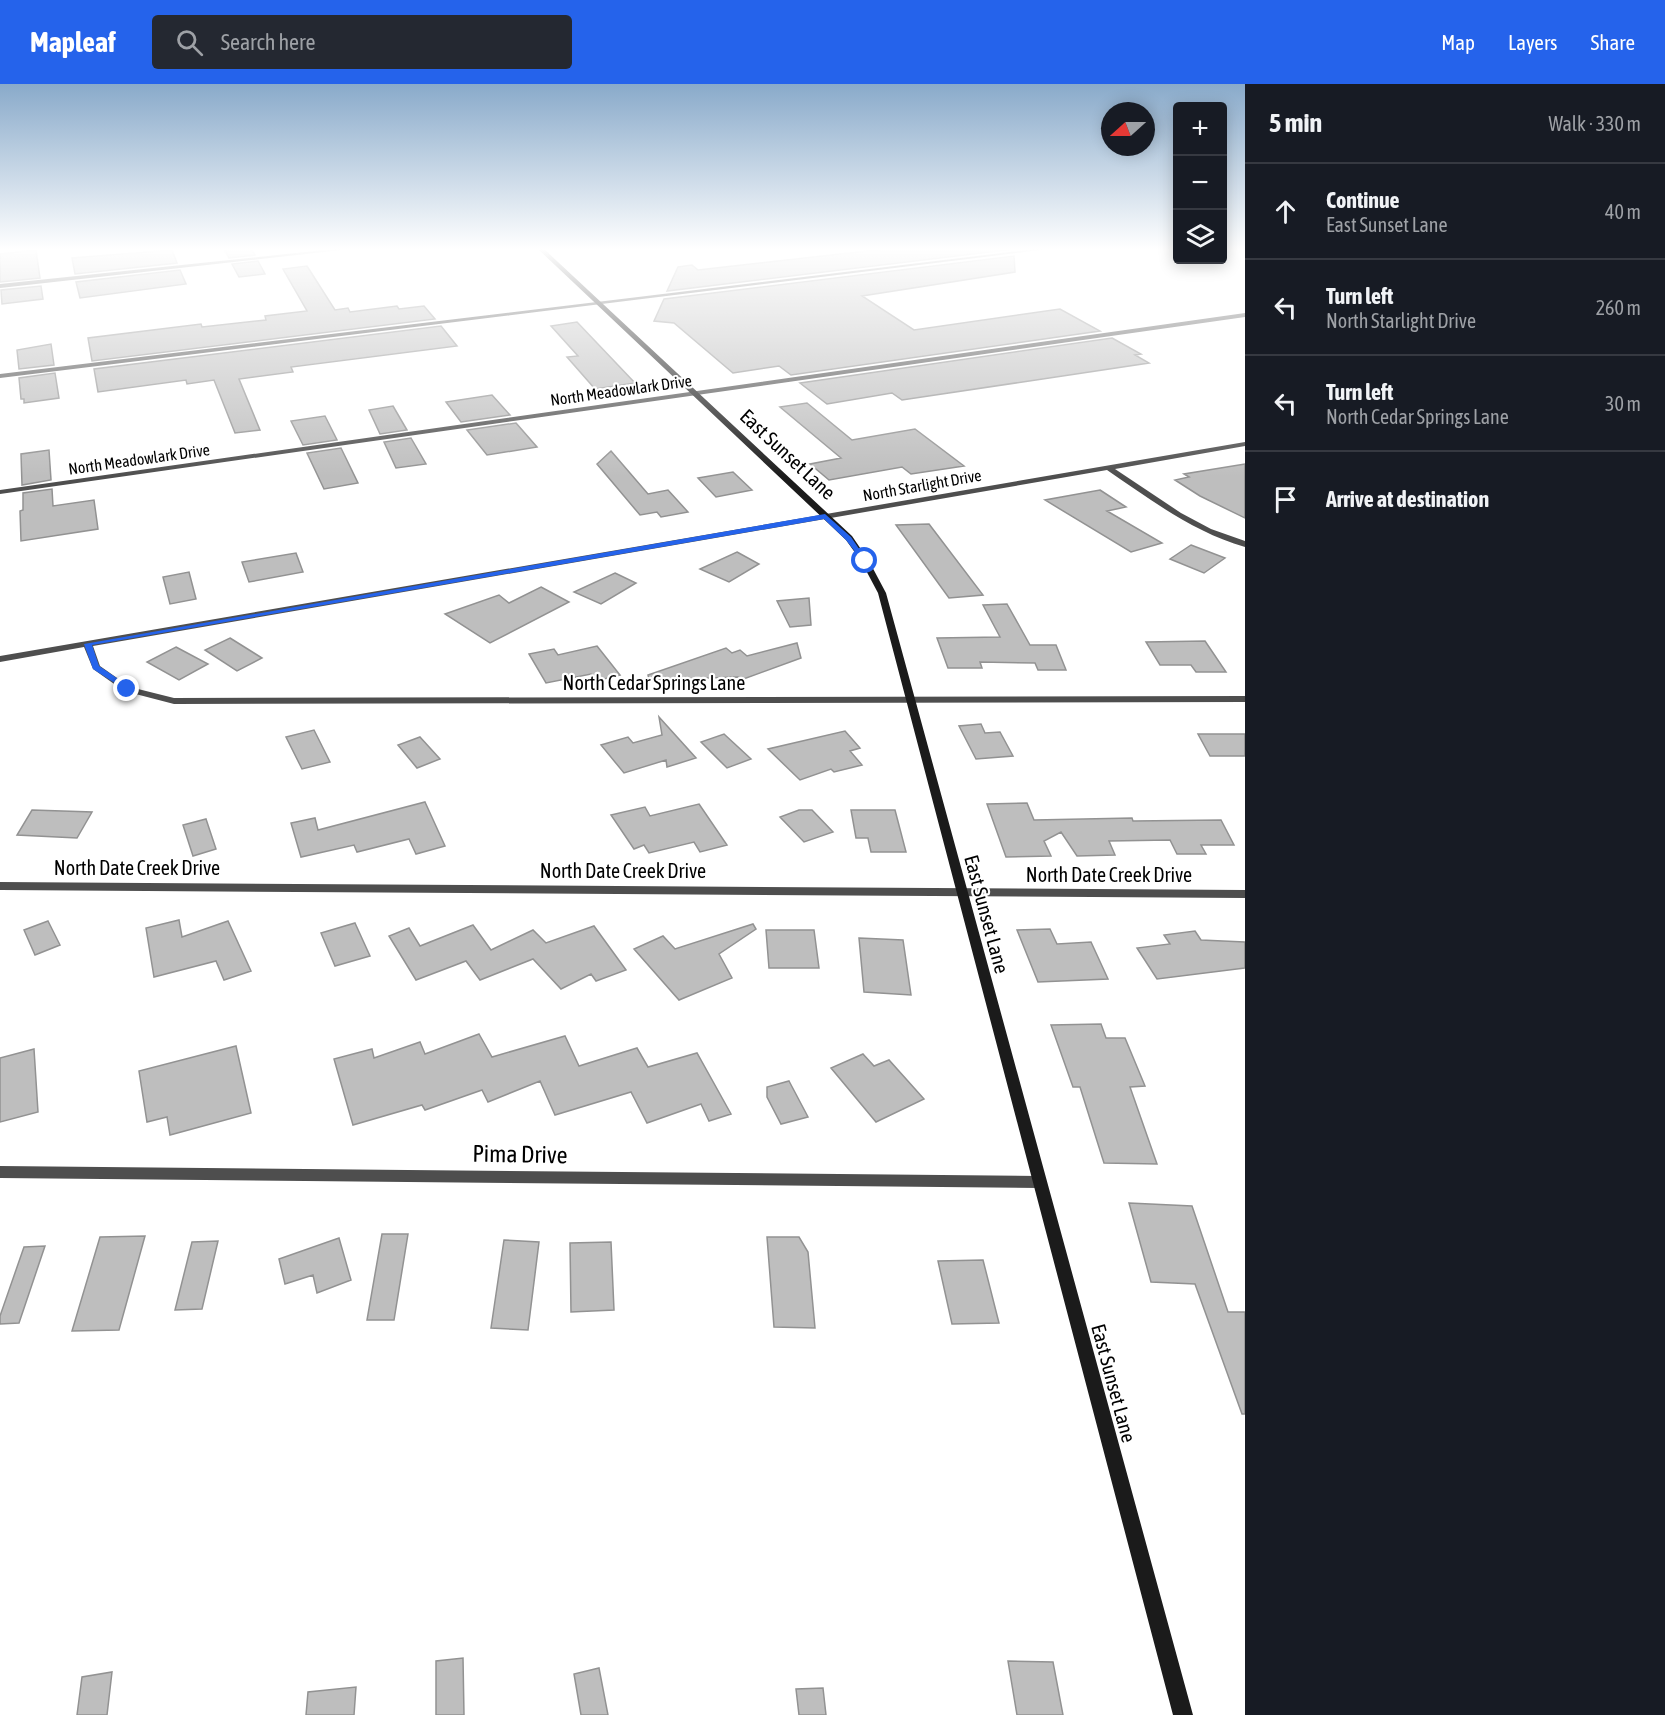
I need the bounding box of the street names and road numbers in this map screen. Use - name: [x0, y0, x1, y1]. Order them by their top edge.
- street label: North Meadowlark Drive: [549, 371, 693, 409]
- street label: East Sunset Lane: [736, 404, 840, 504]
- street label: North Meadowlark Drive: [67, 440, 211, 478]
- street label: North Starlight Drive: [861, 466, 983, 505]
- street label: North Cedar Springs Lane: [563, 671, 745, 694]
- street label: East Sunset Lane: [960, 852, 1014, 976]
- street label: North Date Creek Drive: [54, 856, 220, 879]
- street label: North Date Creek Drive: [540, 859, 706, 882]
- street label: North Date Creek Drive: [1026, 863, 1192, 886]
- street label: Pima Drive: [472, 1140, 568, 1168]
- street label: East Sunset Lane: [1087, 1321, 1141, 1445]

